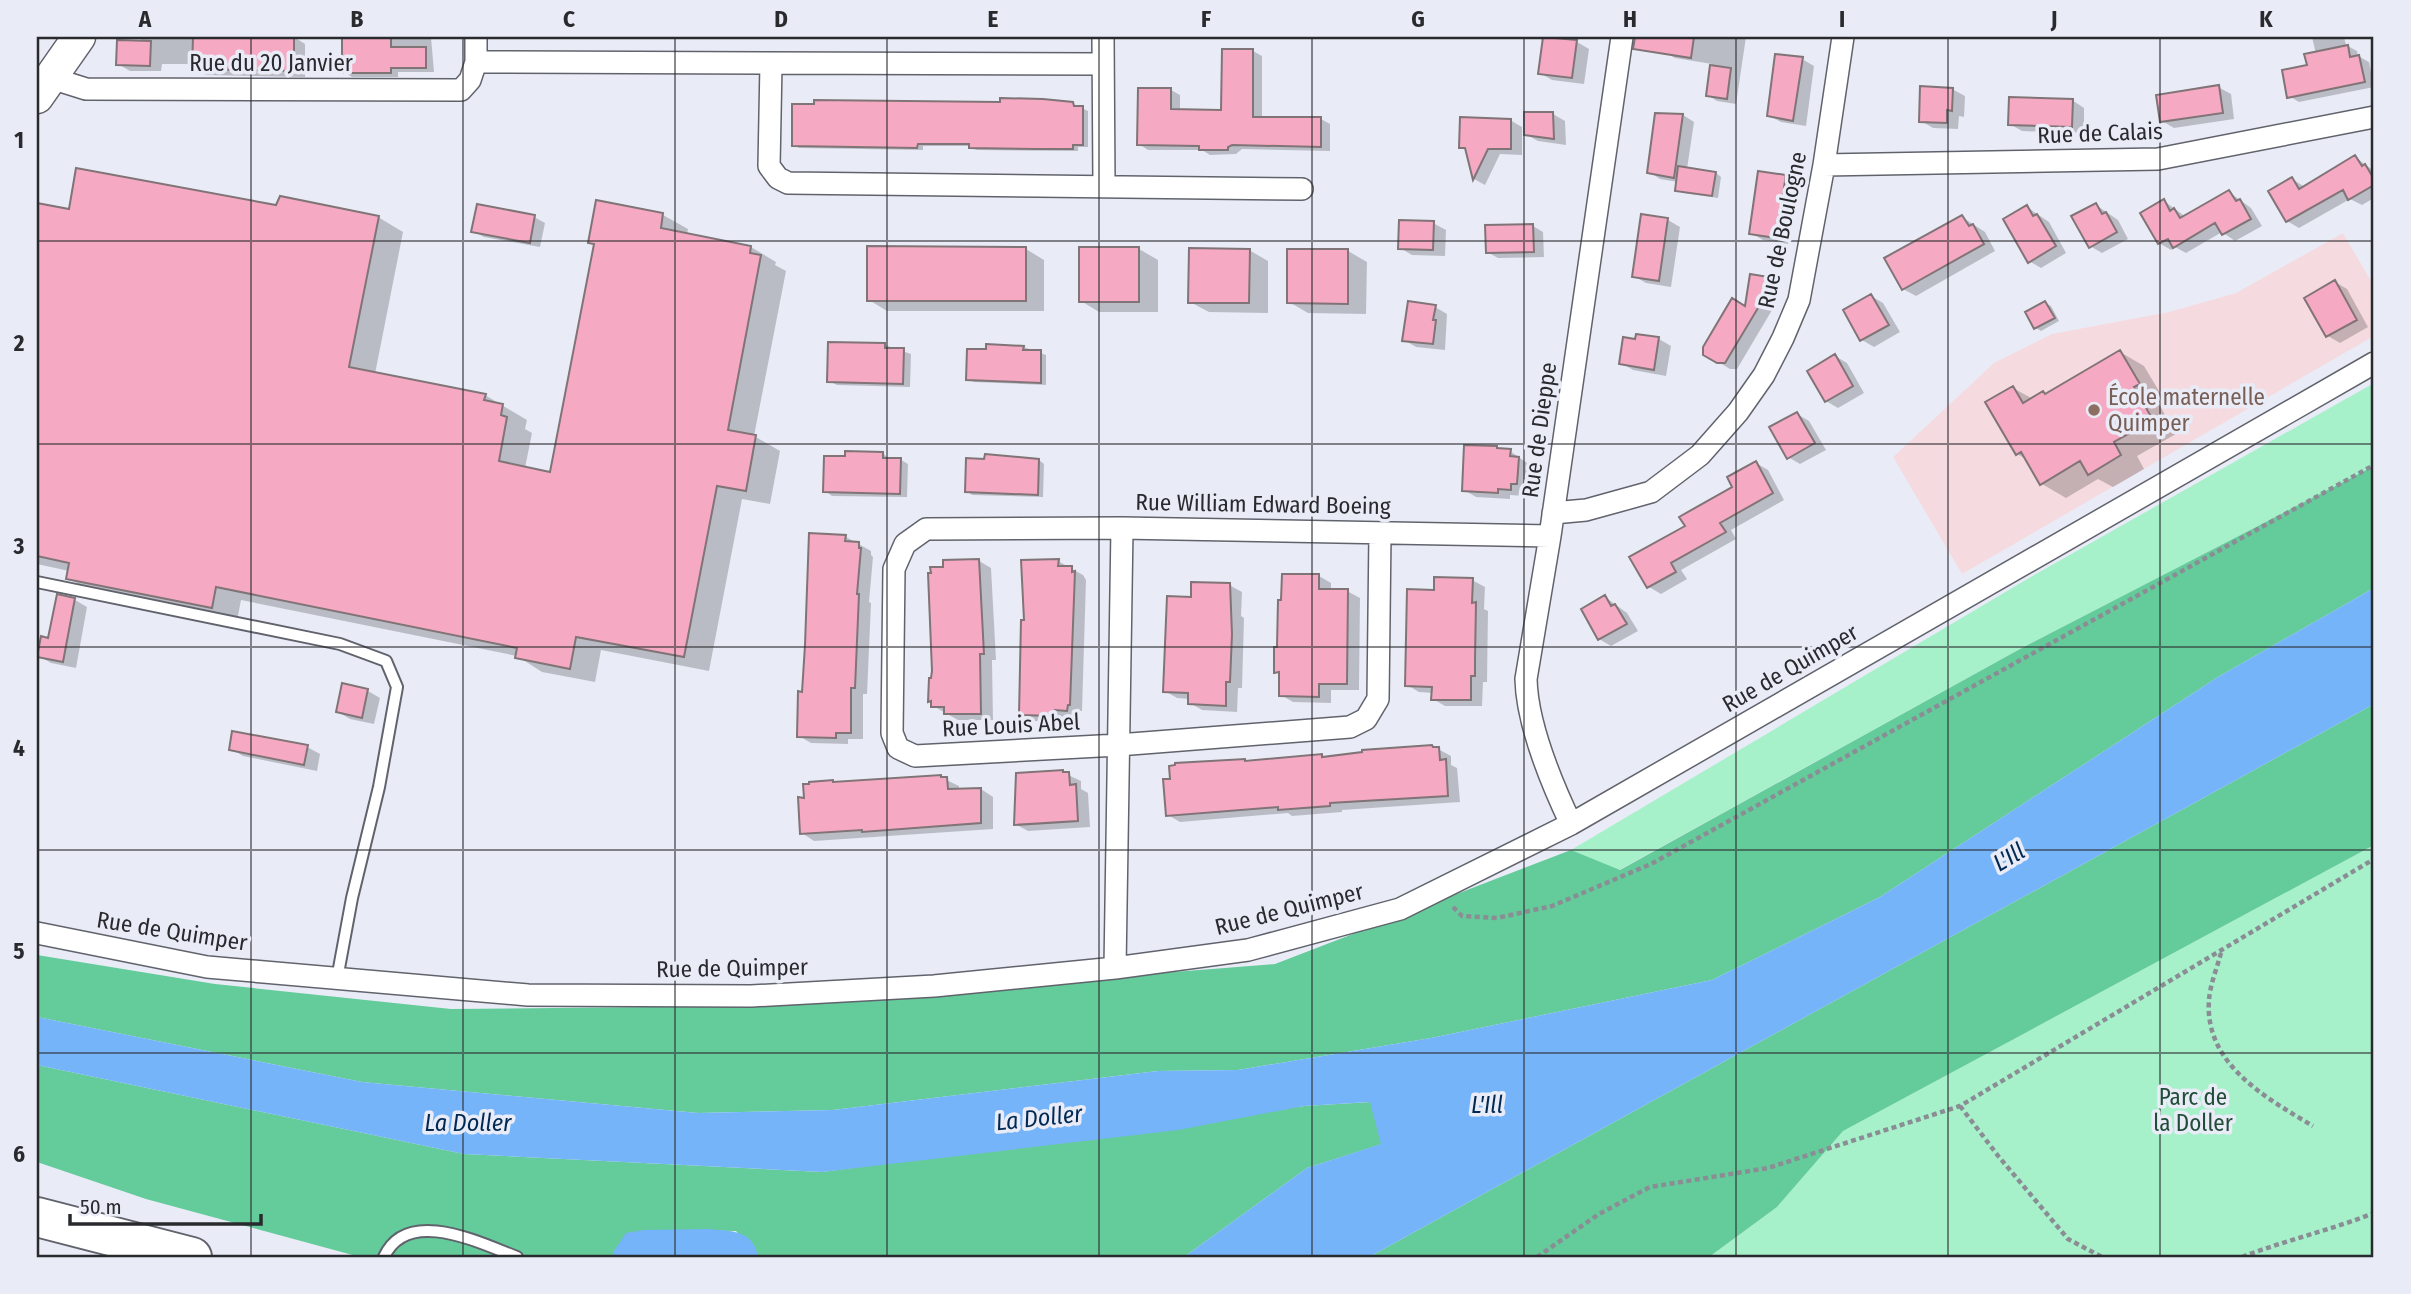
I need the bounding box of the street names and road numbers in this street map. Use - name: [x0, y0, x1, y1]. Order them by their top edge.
- street label: Rue du 20 Janvier: [189, 49, 353, 77]
- street label: Rue de Calais: [2037, 117, 2164, 149]
- street label: Rue de Boulogne: [1752, 149, 1812, 311]
- street label: Rue de Dieppe: [1516, 360, 1562, 500]
- street label: Rue William Edward Boeing: [1135, 488, 1391, 520]
- street label: Rue de Quimper: [1717, 618, 1863, 718]
- street label: Rue Louis Abel: [941, 707, 1081, 743]
- street label: Rue de Quimper: [1212, 877, 1366, 941]
- street label: Rue de Quimper: [95, 905, 249, 957]
- street label: Rue de Quimper: [656, 953, 808, 983]

